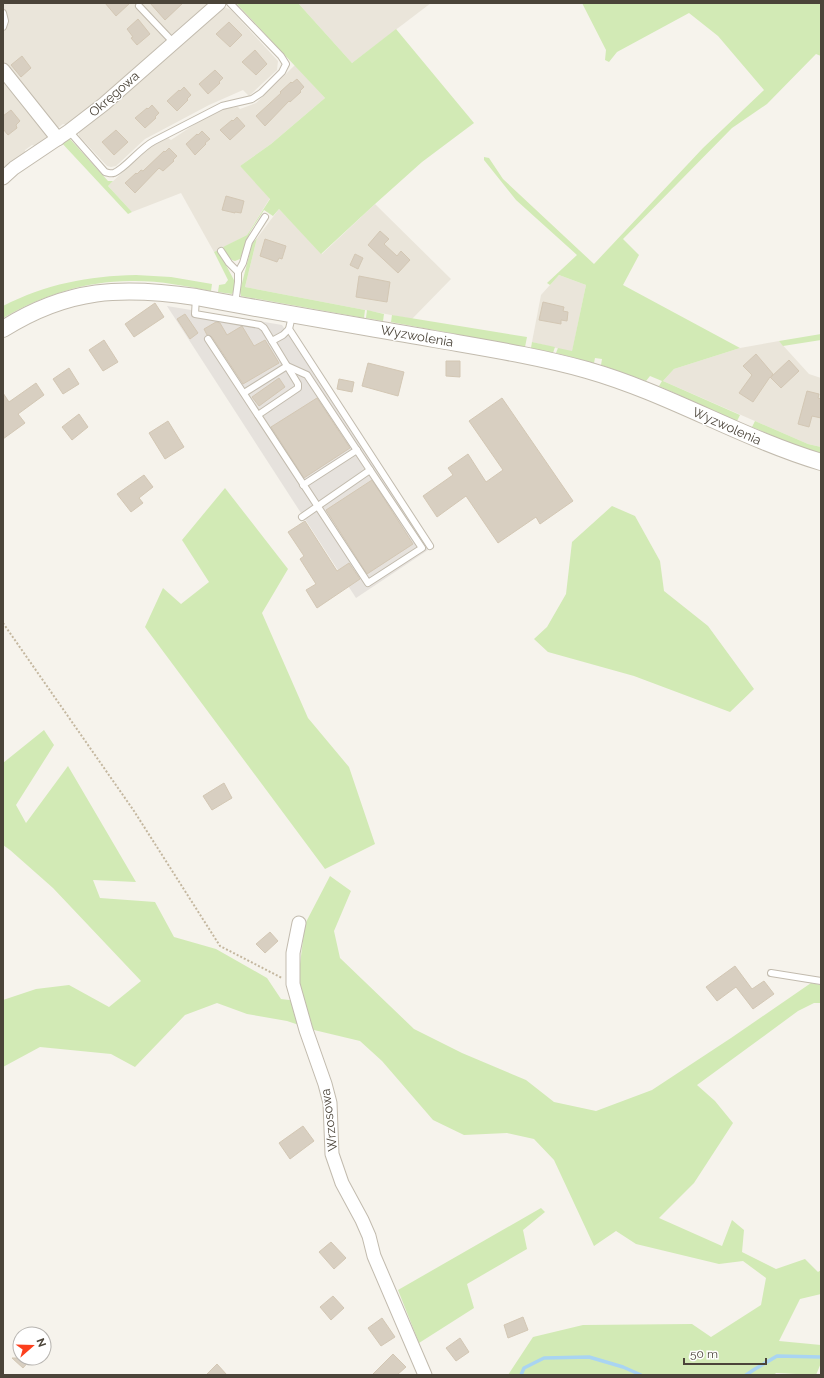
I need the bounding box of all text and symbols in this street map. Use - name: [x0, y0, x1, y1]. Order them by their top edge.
- street label: Okręgowa: [86, 68, 142, 120]
- street label: Wyzwolenia: [379, 322, 455, 350]
- street label: Wyzwolenia: [690, 404, 764, 448]
- street label: Wrzosowa: [318, 1088, 340, 1152]
- north arrow: [12, 1326, 52, 1366]
- text: N: [33, 1337, 48, 1349]
- scale bar: [684, 1340, 766, 1366]
- text: 50 m: [690, 1347, 718, 1361]

